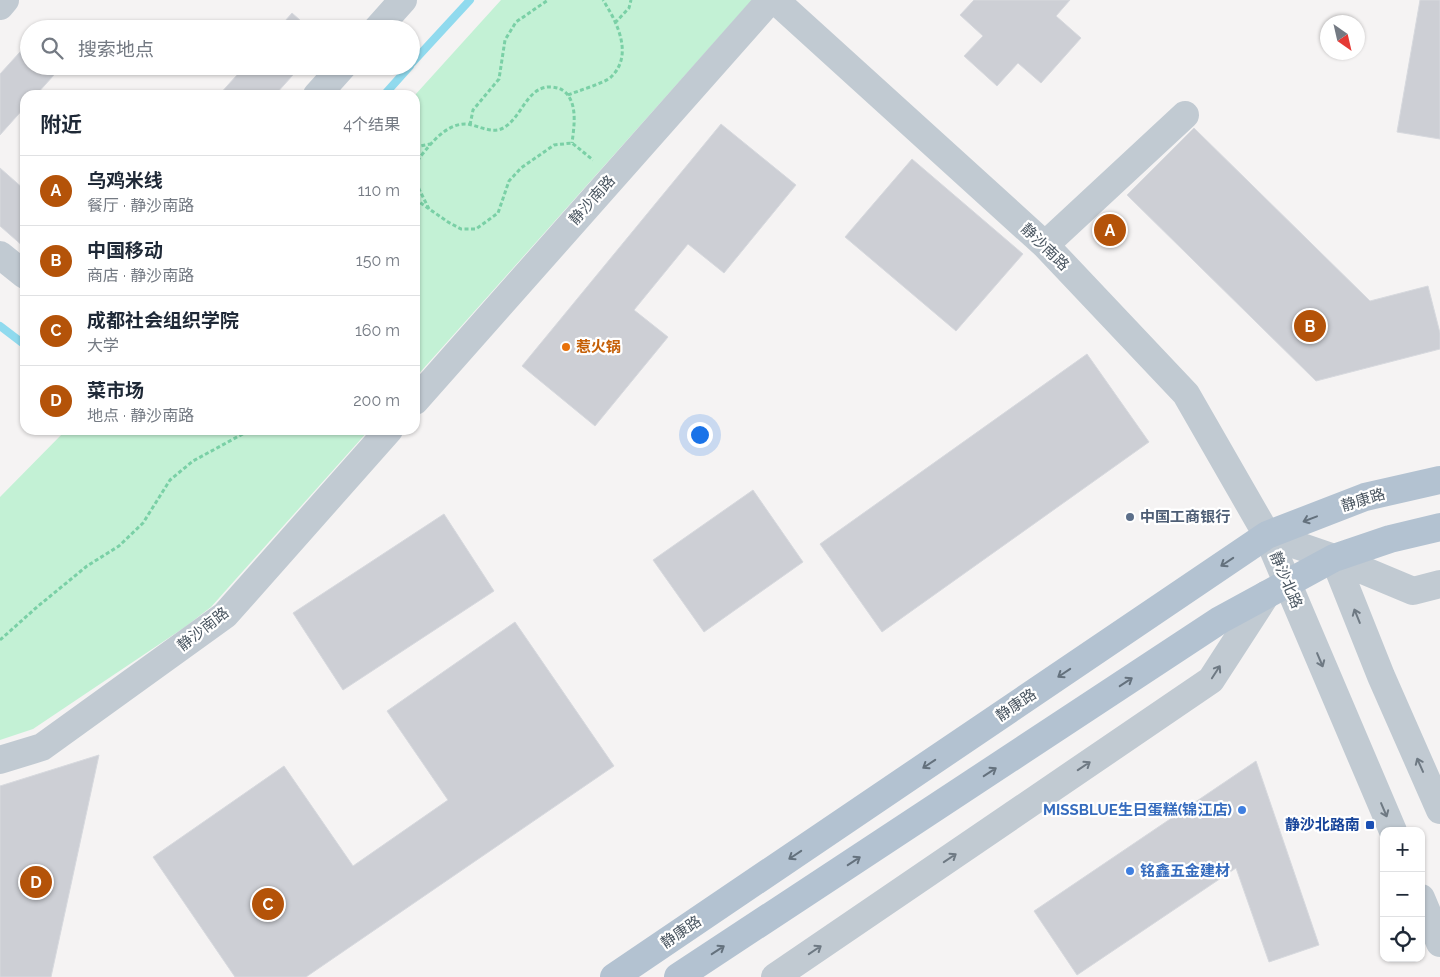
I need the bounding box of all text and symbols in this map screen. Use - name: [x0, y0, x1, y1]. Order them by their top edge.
- north arrow: [1320, 15, 1365, 60]
- search box: [20, 20, 420, 75]
- icon: search: [38, 34, 66, 62]
- text: 搜索地点: [78, 38, 154, 60]
- text: 附近: [40, 112, 82, 137]
- text: 4个结果: [343, 115, 400, 134]
- text: 乌鸡米线: [87, 169, 163, 191]
- street label: 静沙南路: [565, 172, 619, 228]
- text: A: [51, 181, 61, 200]
- text: 110 m: [358, 181, 400, 200]
- text: 餐厅 · 静沙南路: [87, 196, 194, 215]
- pin: A: [1094, 211, 1126, 249]
- street label: 静沙南路: [1017, 220, 1073, 274]
- text: 中国移动: [87, 239, 163, 261]
- text: B: [51, 251, 61, 270]
- text: 150 m: [356, 251, 400, 270]
- text: 商店 · 静沙南路: [87, 266, 194, 285]
- pin: B: [1294, 307, 1326, 345]
- text: 成都社会组织学院: [87, 309, 239, 331]
- text: C: [51, 321, 61, 340]
- text: 160 m: [355, 321, 400, 340]
- text: 大学: [87, 336, 119, 355]
- place label: 惹火锅: [576, 338, 621, 356]
- marker: 惹火锅: [560, 341, 572, 353]
- text: 菜市场: [87, 379, 144, 401]
- text: D: [50, 391, 62, 410]
- text: 200 m: [353, 391, 400, 410]
- text: 地点 · 静沙南路: [87, 406, 194, 425]
- your location: [687, 422, 713, 448]
- street label: 静康路: [1339, 485, 1387, 515]
- place label: 中国工商银行: [1140, 508, 1230, 526]
- marker: 中国工商银行: [1124, 511, 1136, 523]
- one-way arrow: [1302, 515, 1317, 524]
- street label: 静沙北路: [1266, 549, 1306, 611]
- one-way arrow: [1220, 557, 1234, 567]
- street label: 静沙南路: [174, 603, 232, 655]
- one-way arrow: [1352, 608, 1361, 624]
- one-way arrow: [1316, 652, 1326, 667]
- one-way arrow: [1211, 666, 1221, 680]
- one-way arrow: [1057, 668, 1071, 678]
- one-way arrow: [1118, 677, 1132, 687]
- street label: 静康路: [992, 685, 1040, 725]
- one-way arrow: [1415, 758, 1425, 773]
- one-way arrow: [922, 759, 936, 769]
- one-way arrow: [1077, 761, 1091, 771]
- one-way arrow: [982, 766, 996, 776]
- place label: MISSBLUE生日蛋糕(锦江店): [1043, 801, 1232, 819]
- one-way arrow: [1379, 802, 1389, 817]
- marker: MISSBLUE生日蛋糕(锦江店): [1236, 804, 1248, 816]
- place label: 静沙北路南: [1285, 816, 1360, 834]
- marker: 静沙北路南: [1364, 819, 1376, 831]
- map controls: [1380, 827, 1425, 962]
- button: +: [1380, 827, 1425, 872]
- one-way arrow: [788, 850, 802, 860]
- one-way arrow: [942, 853, 956, 863]
- one-way arrow: [847, 856, 861, 866]
- place label: 铭鑫五金建材: [1140, 862, 1230, 880]
- pin: D: [20, 863, 52, 901]
- marker: 铭鑫五金建材: [1124, 865, 1136, 877]
- button: −: [1380, 872, 1425, 917]
- pin: C: [252, 885, 284, 923]
- street label: 静康路: [657, 912, 705, 952]
- button: locate: [1380, 917, 1425, 962]
- one-way arrow: [808, 944, 822, 954]
- one-way arrow: [711, 945, 725, 955]

